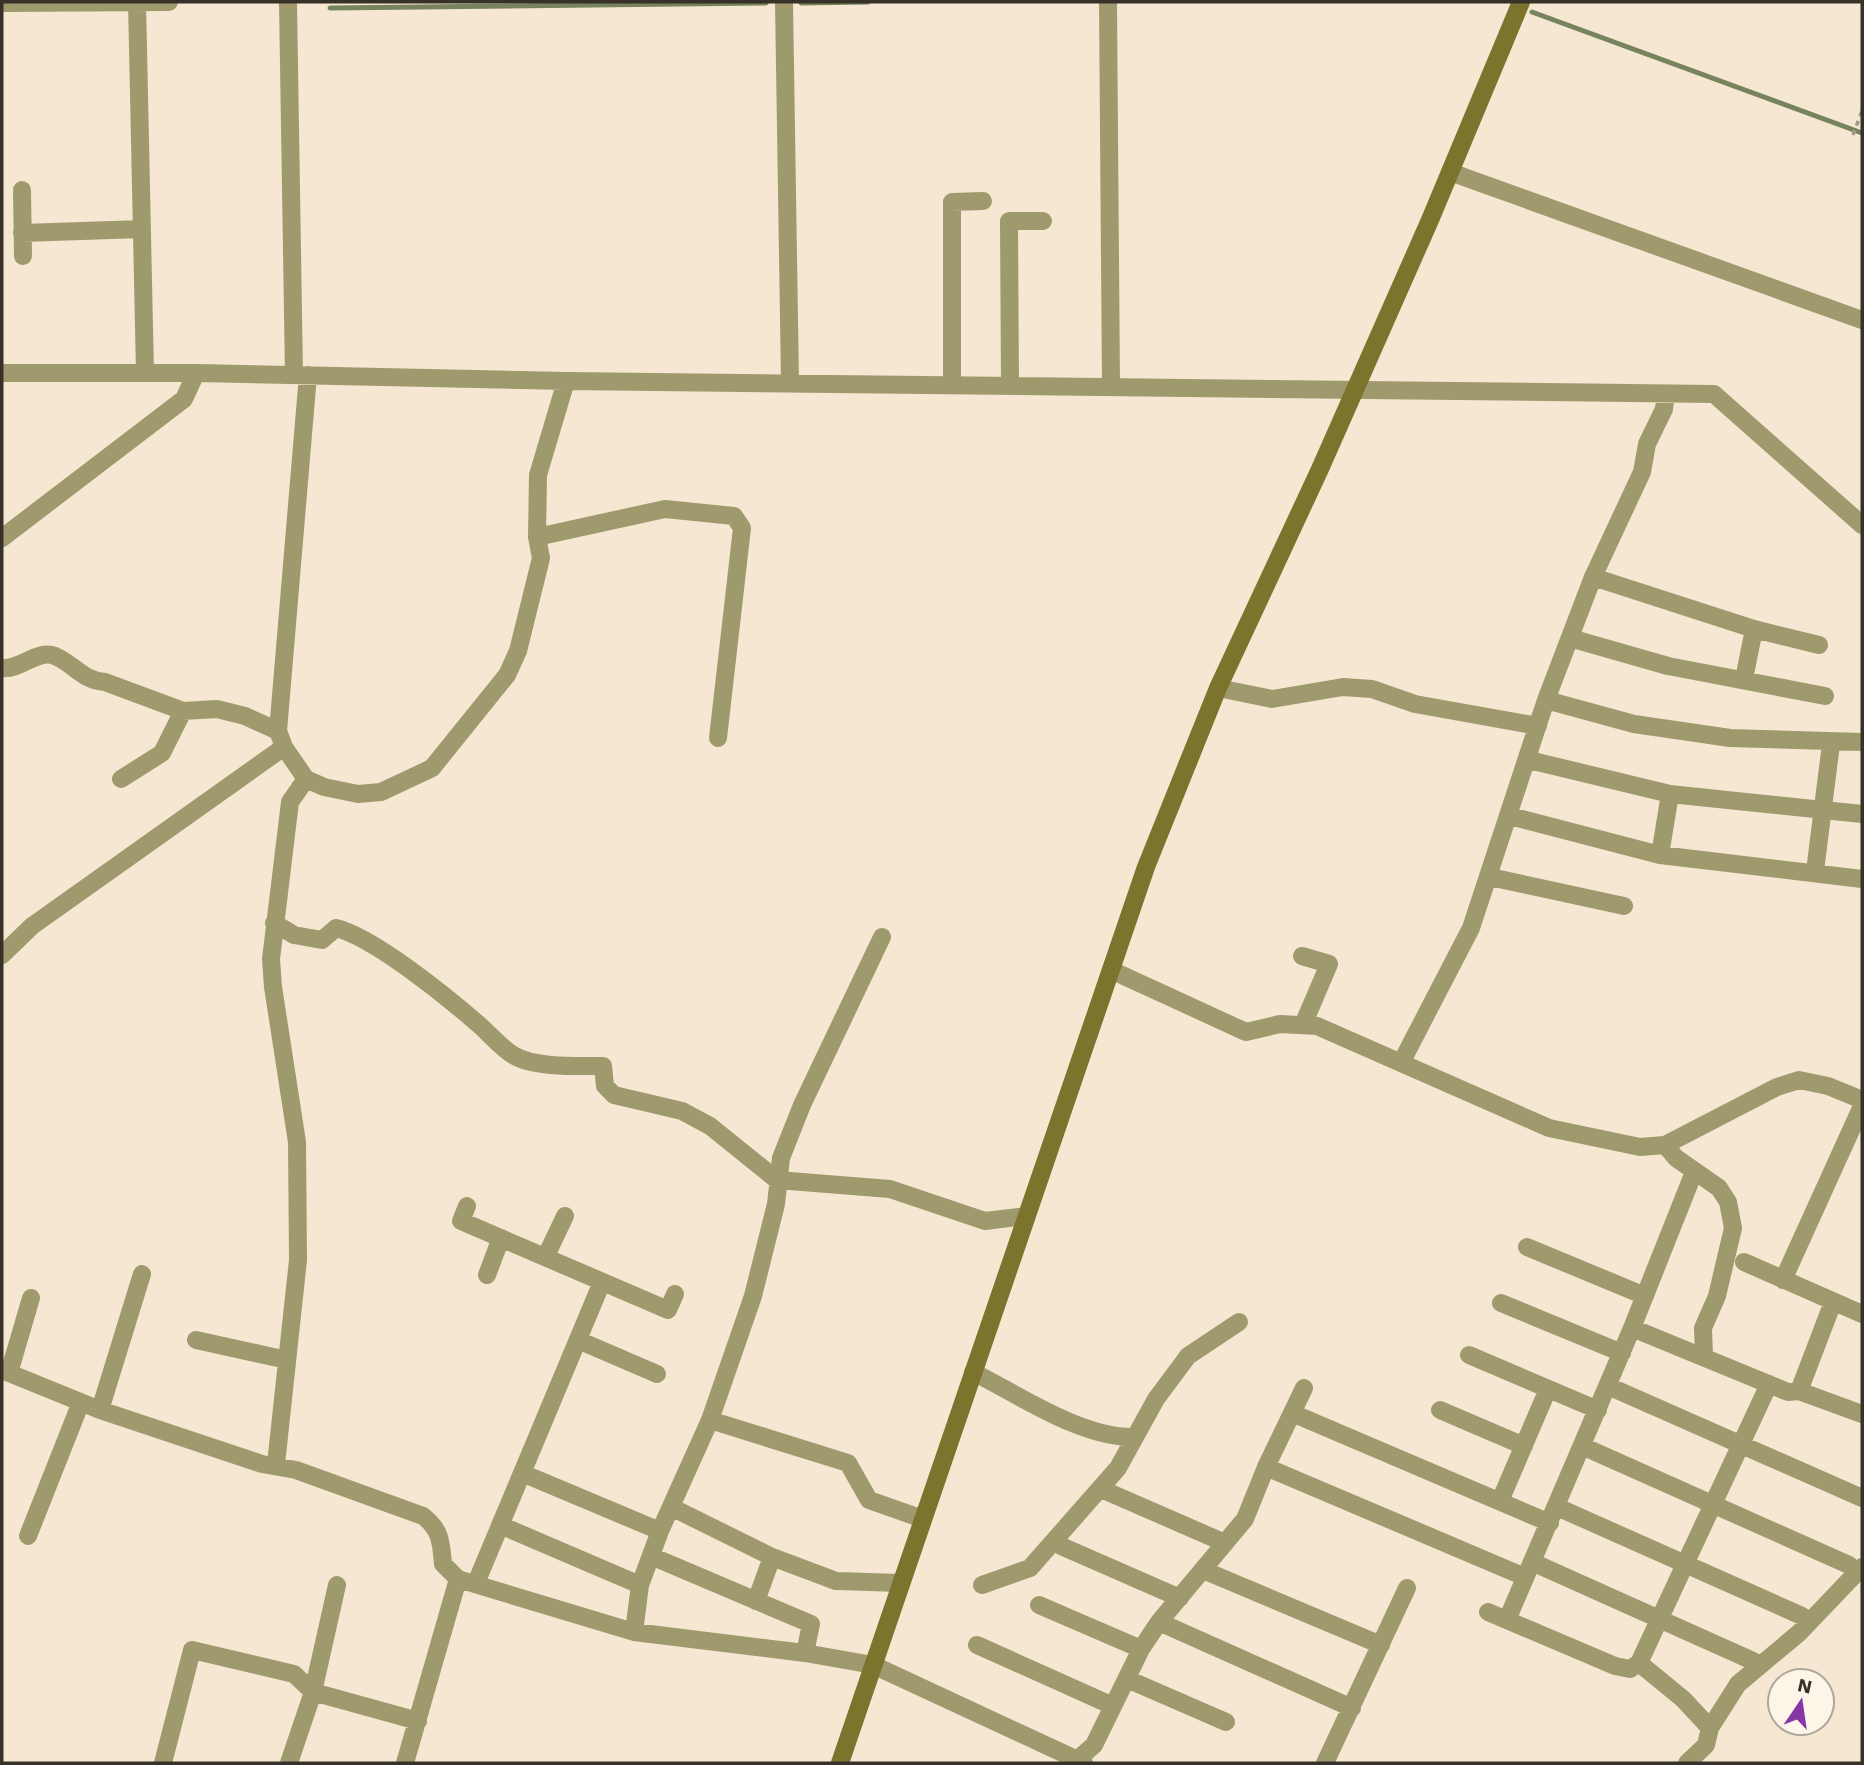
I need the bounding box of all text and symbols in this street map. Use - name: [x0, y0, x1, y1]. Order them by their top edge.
- north arrow: [1766, 1667, 1836, 1737]
- text: N: [1795, 1673, 1814, 1699]

